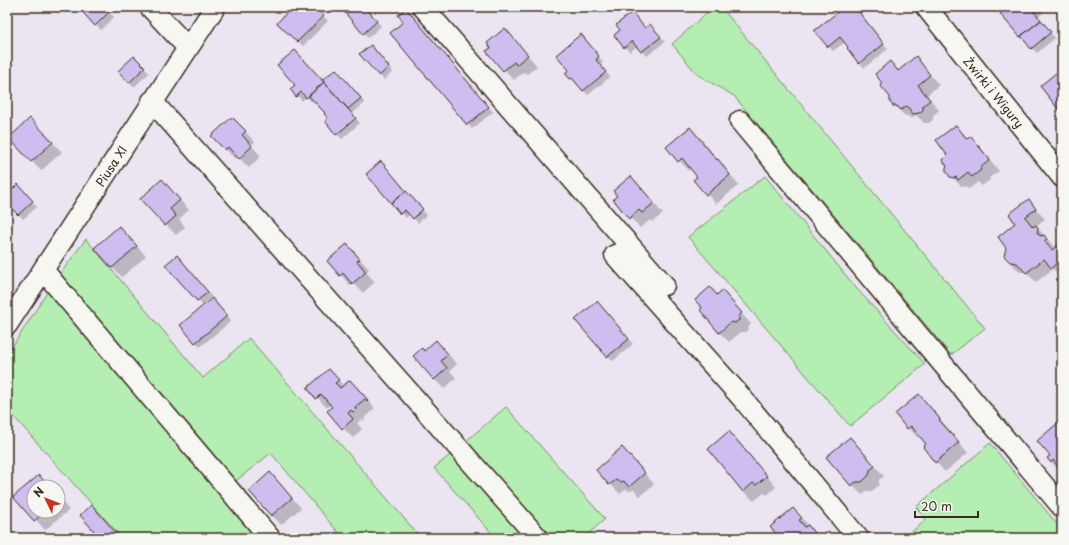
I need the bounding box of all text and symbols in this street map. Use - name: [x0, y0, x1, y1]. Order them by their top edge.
- street label: Żwirki i Wigury: [959, 52, 1029, 132]
- street label: Piusa XI: [91, 142, 131, 190]
- north arrow: [26, 479, 66, 519]
- text: N: [29, 483, 48, 501]
- scale bar: [915, 493, 978, 519]
- text: 20 m: [921, 497, 952, 515]

